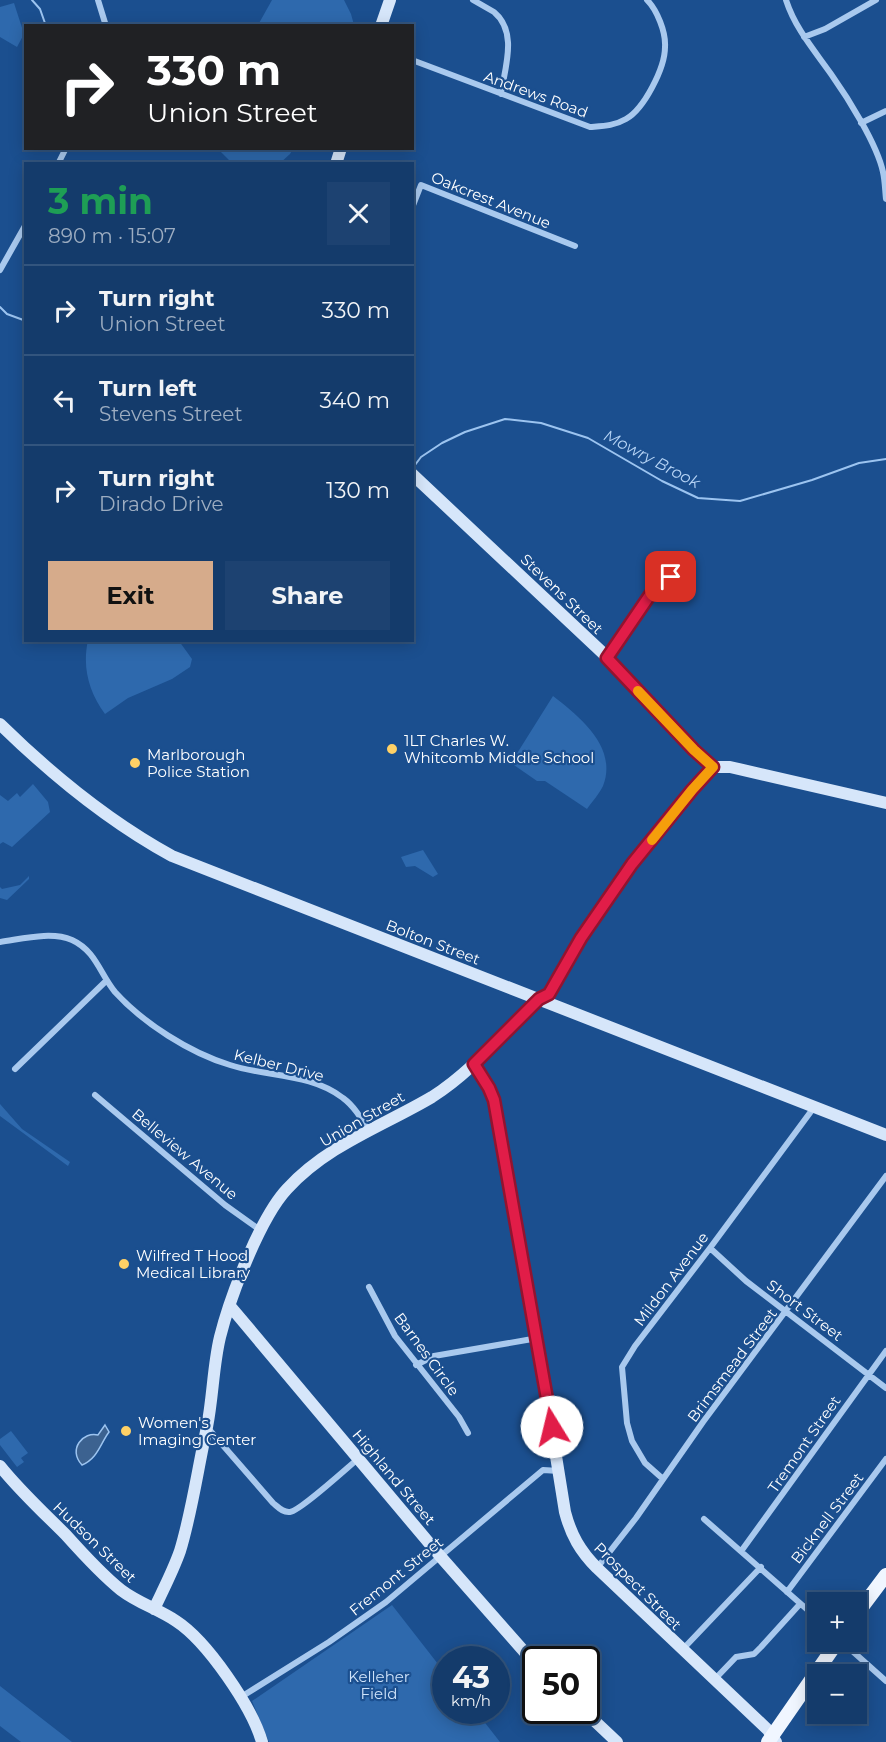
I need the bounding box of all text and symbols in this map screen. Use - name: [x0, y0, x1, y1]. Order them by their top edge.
- text: 330 m: [147, 44, 281, 96]
- icon: right: [48, 48, 126, 126]
- street label: Andrews Road: [481, 66, 591, 122]
- text: Union Street: [147, 96, 318, 129]
- street label: Oakcrest Avenue: [428, 167, 554, 233]
- text: 3 min: [48, 179, 153, 223]
- button: close: [327, 182, 390, 245]
- text: 890 m · 15:07: [48, 224, 176, 248]
- text: Turn right: [99, 285, 214, 312]
- icon: right: [48, 294, 81, 327]
- text: 330 m: [322, 297, 390, 324]
- text: Union Street: [99, 312, 226, 336]
- text: Turn left: [99, 375, 197, 402]
- icon: left: [48, 384, 81, 417]
- text: 340 m: [319, 387, 390, 414]
- text: Stevens Street: [99, 402, 243, 426]
- water label: Mowry Brook: [601, 426, 705, 493]
- text: Turn right: [99, 465, 214, 492]
- icon: right: [48, 474, 81, 507]
- text: 130 m: [326, 477, 390, 504]
- text: Dirado Drive: [99, 492, 224, 516]
- street label: Stevens Street: [517, 550, 607, 638]
- pin: [645, 551, 696, 602]
- icon: arrive: [654, 560, 687, 593]
- button: Exit: [48, 561, 213, 630]
- button: Share: [225, 561, 390, 630]
- place label: 1LT Charles W. Whitcomb Middle School: [404, 731, 594, 767]
- marker: 1LT Charles W. Whitcomb Middle School: [385, 742, 399, 756]
- place label: Marlborough Police Station: [147, 745, 250, 781]
- marker: Marlborough Police Station: [128, 756, 142, 770]
- street label: Bolton Street: [383, 915, 483, 969]
- street label: Kelber Drive: [232, 1045, 326, 1085]
- street label: Union Street: [316, 1087, 408, 1151]
- street label: Belleview Avenue: [128, 1104, 242, 1204]
- street label: Mildon Avenue: [630, 1228, 712, 1330]
- place label: Wilfred T Hood Medical Library: [136, 1246, 251, 1282]
- marker: Wilfred T Hood Medical Library: [117, 1257, 131, 1271]
- street label: Short Street: [763, 1275, 847, 1345]
- street label: Brimsmead Street: [683, 1304, 781, 1426]
- street label: Barnes Circle: [390, 1309, 464, 1399]
- street label: Tremont Street: [763, 1392, 845, 1496]
- position arrow: [520, 1395, 584, 1459]
- place label: Women's Imaging Center: [138, 1413, 256, 1449]
- marker: Women's Imaging Center: [119, 1424, 133, 1438]
- street label: Highland Street: [348, 1425, 440, 1529]
- street label: Bicknell Street: [787, 1469, 867, 1567]
- street label: Hudson Street: [49, 1497, 141, 1587]
- street label: Fremont Street: [345, 1532, 447, 1620]
- street label: Prospect Street: [590, 1538, 686, 1634]
- map controls: [807, 1592, 867, 1724]
- button: +: [807, 1592, 867, 1652]
- speed limit sign: 50: [522, 1646, 600, 1724]
- text: 43: [452, 1659, 490, 1696]
- button: −: [807, 1664, 867, 1724]
- park label: Kelleher Field: [348, 1667, 410, 1703]
- text: km/h: [451, 1691, 491, 1710]

